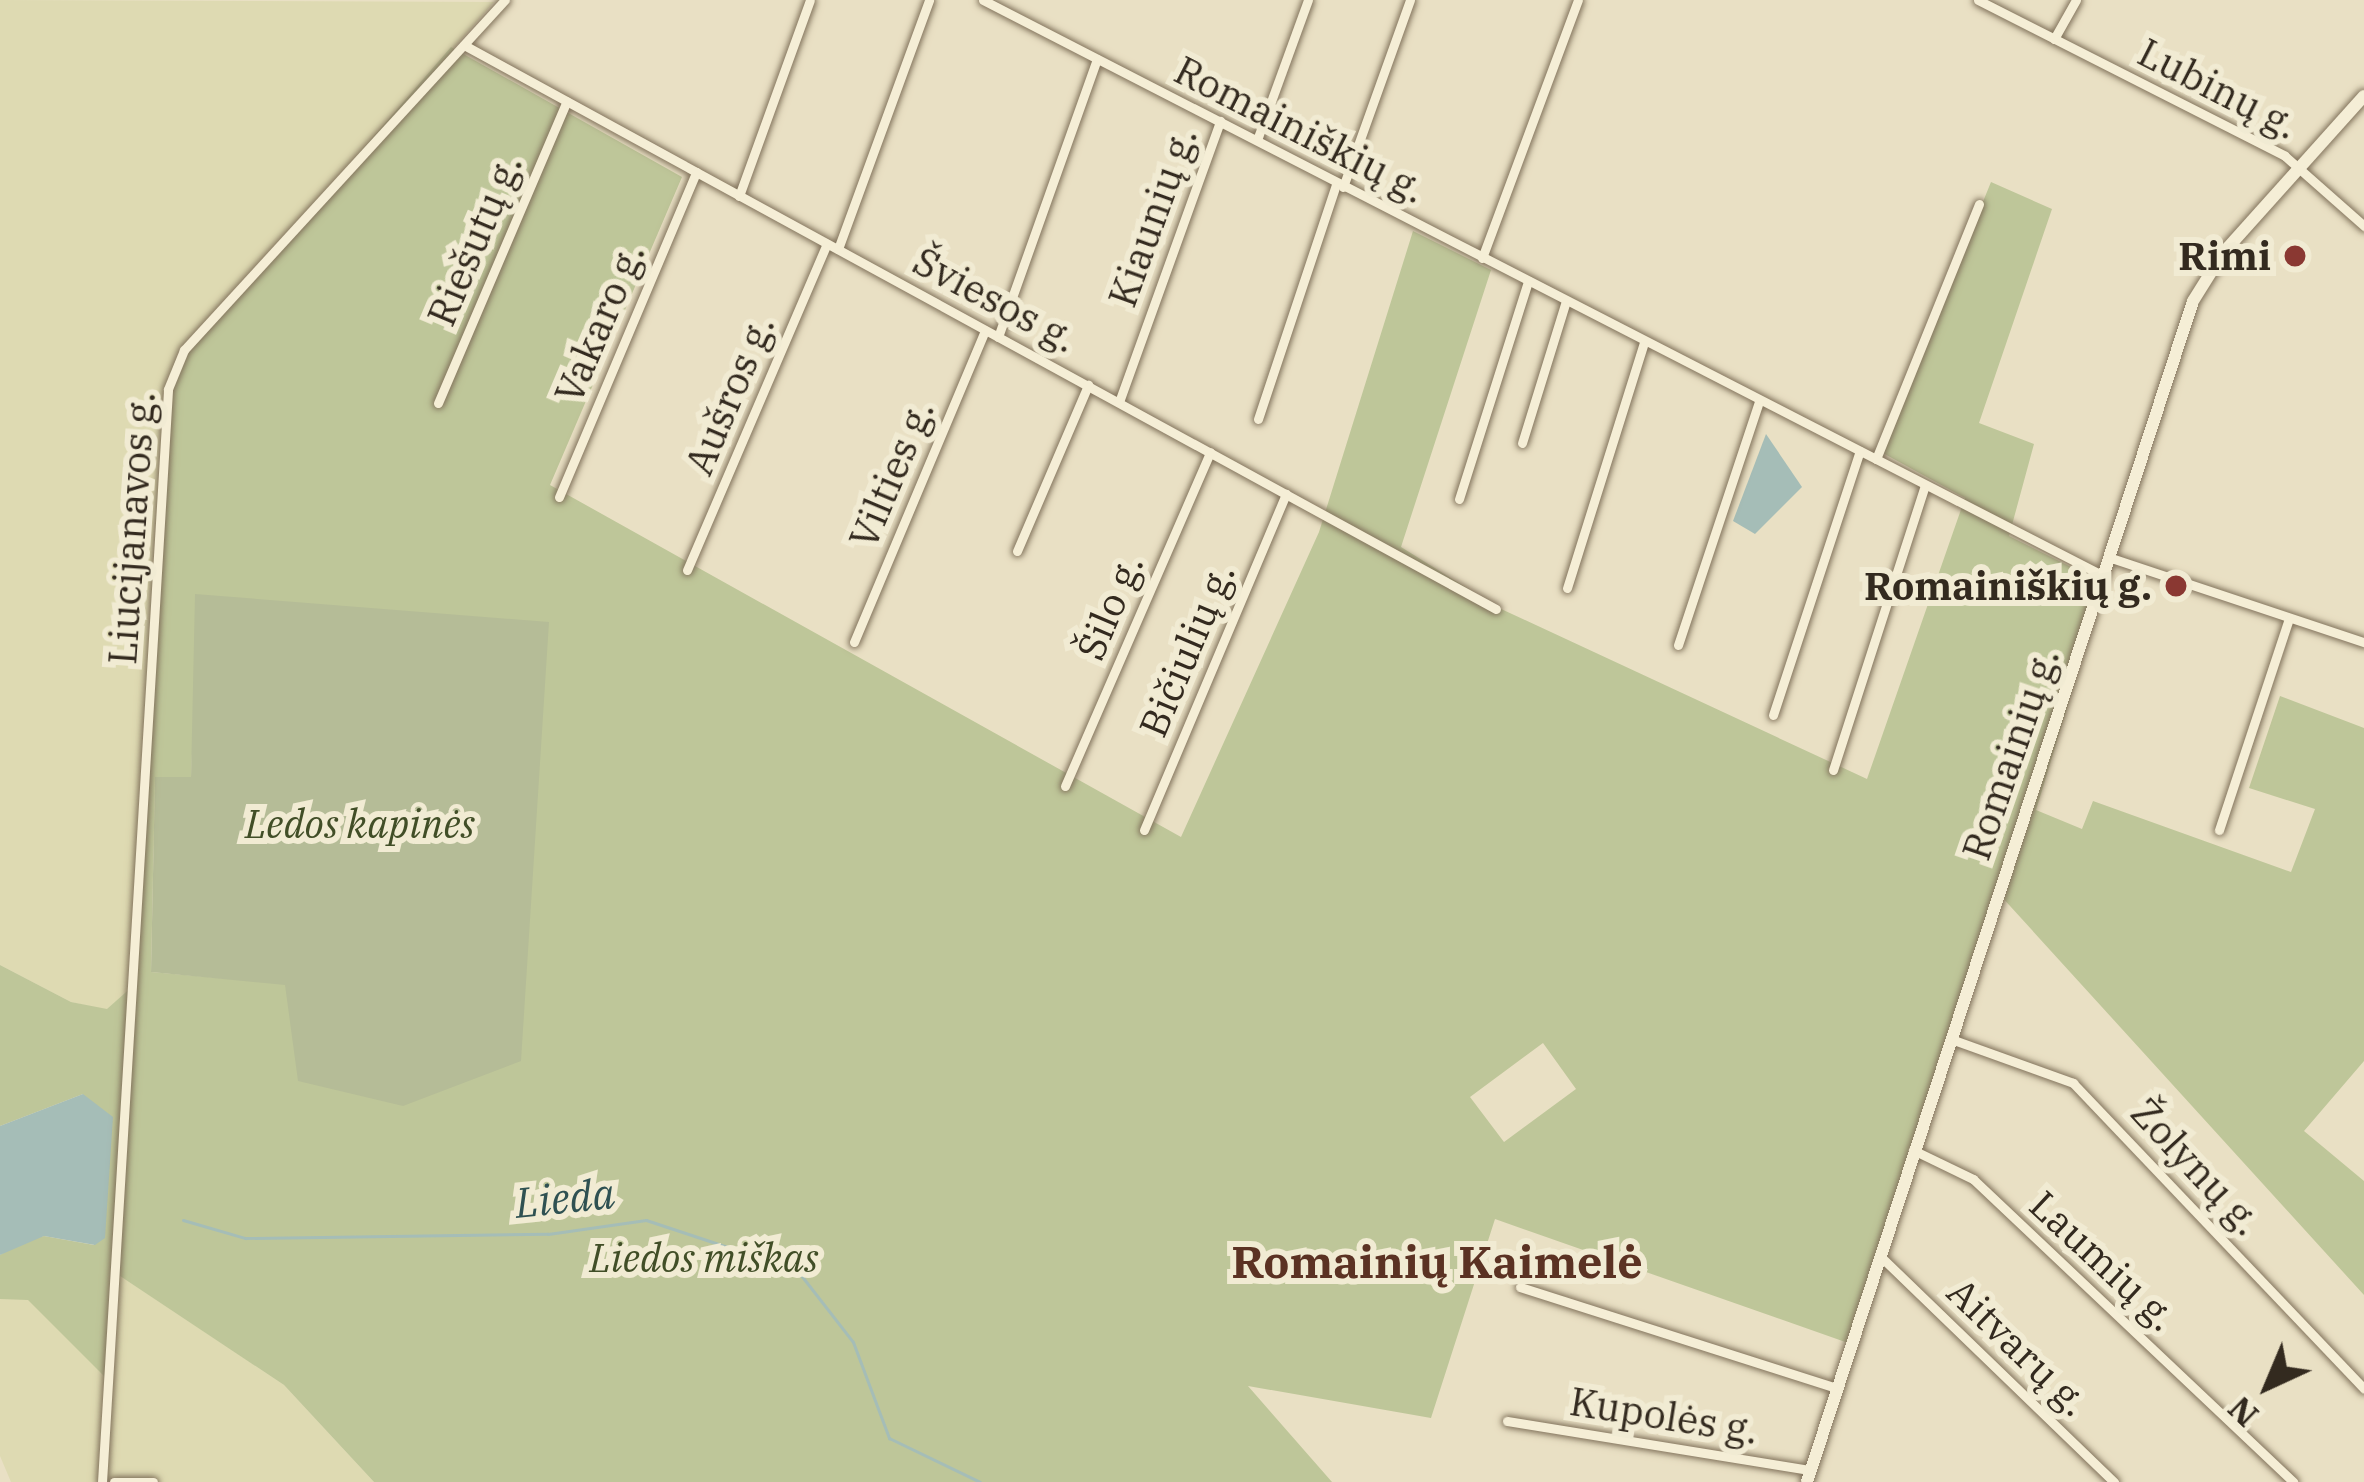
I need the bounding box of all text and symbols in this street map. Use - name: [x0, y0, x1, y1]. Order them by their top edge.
- street label: Lubinų g.: [2130, 29, 2306, 149]
- street label: Romainiškių g.: [1167, 47, 1433, 213]
- street label: Kiaunių g.: [1099, 121, 1207, 313]
- street label: Riešutų g.: [418, 147, 532, 333]
- place label: Rimi: [2178, 233, 2271, 279]
- street label: Vakaro g.: [545, 236, 655, 410]
- street label: Šviesos g.: [905, 238, 1085, 362]
- marker: Rimi: [2282, 243, 2308, 269]
- street label: Aušros g.: [676, 308, 784, 482]
- street label: Liucijanavos g.: [99, 390, 165, 666]
- street label: Vilties g.: [840, 393, 944, 555]
- street label: Šilo g.: [1067, 547, 1153, 667]
- street label: Bičiulių g.: [1129, 556, 1245, 744]
- place label: Romainiškių g.: [1864, 563, 2152, 609]
- marker: Romainiškių g.: [2163, 573, 2189, 599]
- street label: Romainių g.: [1953, 642, 2069, 866]
- park label: Ledos kapinės: [245, 801, 475, 847]
- street label: Žolynų g.: [2121, 1089, 2271, 1245]
- water label: Lieda: [513, 1168, 617, 1228]
- street label: Laumių g.: [2020, 1181, 2186, 1341]
- park label: Liedos miškas: [590, 1235, 818, 1281]
- district label: Romainių Kaimelė: [1231, 1235, 1643, 1289]
- street label: Aitvarų g.: [1938, 1268, 2098, 1426]
- north arrow: [2208, 1326, 2328, 1446]
- street label: Kupolės g.: [1567, 1378, 1761, 1454]
- text: N: [2218, 1388, 2267, 1437]

